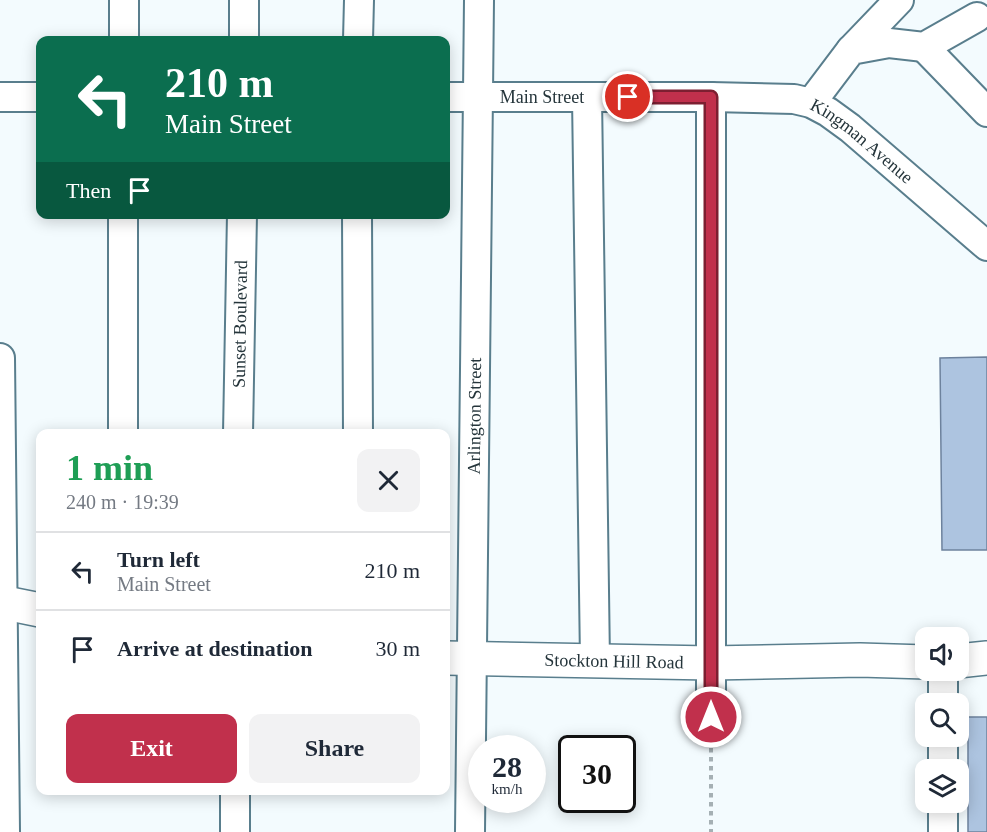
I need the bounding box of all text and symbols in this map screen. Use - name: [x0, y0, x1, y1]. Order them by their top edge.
- icon: left: [66, 60, 144, 138]
- text: 210 m: [165, 60, 274, 106]
- pin: [602, 71, 653, 122]
- icon: arrive: [611, 80, 644, 113]
- street label: Main Street: [500, 87, 584, 107]
- street label: Kingman Avenue: [807, 95, 917, 188]
- text: Main Street: [165, 109, 292, 139]
- icon: arrive: [123, 174, 156, 207]
- text: Then: [66, 178, 111, 203]
- street label: Sunset Boulevard: [229, 260, 251, 388]
- street label: Arlington Street: [464, 358, 485, 474]
- text: 1 min: [66, 448, 153, 488]
- button: close: [357, 449, 420, 512]
- text: 240 m · 19:39: [66, 491, 179, 513]
- text: Turn left: [117, 547, 200, 572]
- icon: left: [66, 555, 99, 588]
- text: 210 m: [364, 558, 420, 583]
- text: Main Street: [117, 573, 211, 595]
- map controls: [915, 627, 969, 813]
- button: sound: [915, 627, 969, 681]
- icon: arrive: [66, 633, 99, 666]
- text: Arrive at destination: [117, 636, 313, 661]
- text: 30 m: [375, 636, 420, 661]
- street label: Stockton Hill Road: [544, 650, 684, 672]
- position arrow: [679, 685, 743, 749]
- button: search: [915, 693, 969, 747]
- button: Exit: [66, 714, 237, 783]
- button: Share: [249, 714, 420, 783]
- speed limit sign: 30: [558, 735, 636, 813]
- text: 28: [492, 750, 522, 783]
- button: layers: [915, 759, 969, 813]
- text: km/h: [492, 781, 522, 797]

